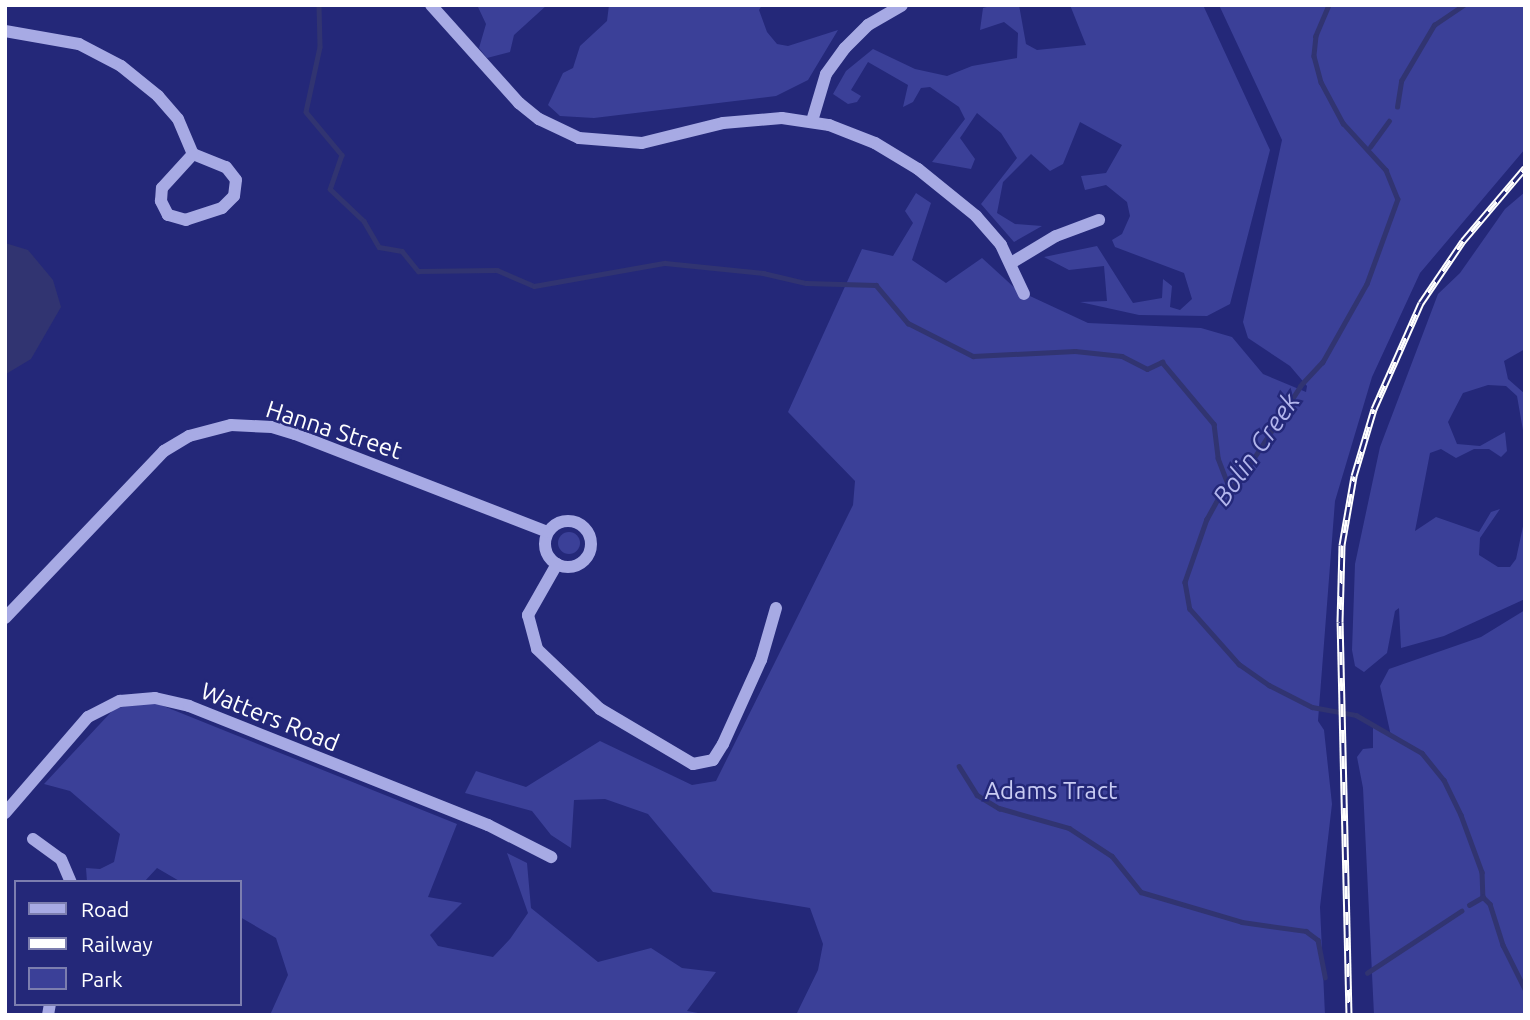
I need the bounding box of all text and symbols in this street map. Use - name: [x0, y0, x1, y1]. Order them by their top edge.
- water label: Bolin Creek: [1206, 387, 1306, 511]
- street label: Hanna Street: [262, 394, 406, 466]
- street label: Watters Road: [197, 676, 343, 758]
- park label: Adams Tract: [984, 777, 1118, 805]
- legend: [14, 880, 242, 1006]
- text: Road: [81, 897, 129, 921]
- text: Railway: [81, 932, 153, 956]
- text: Park: [81, 967, 123, 991]

